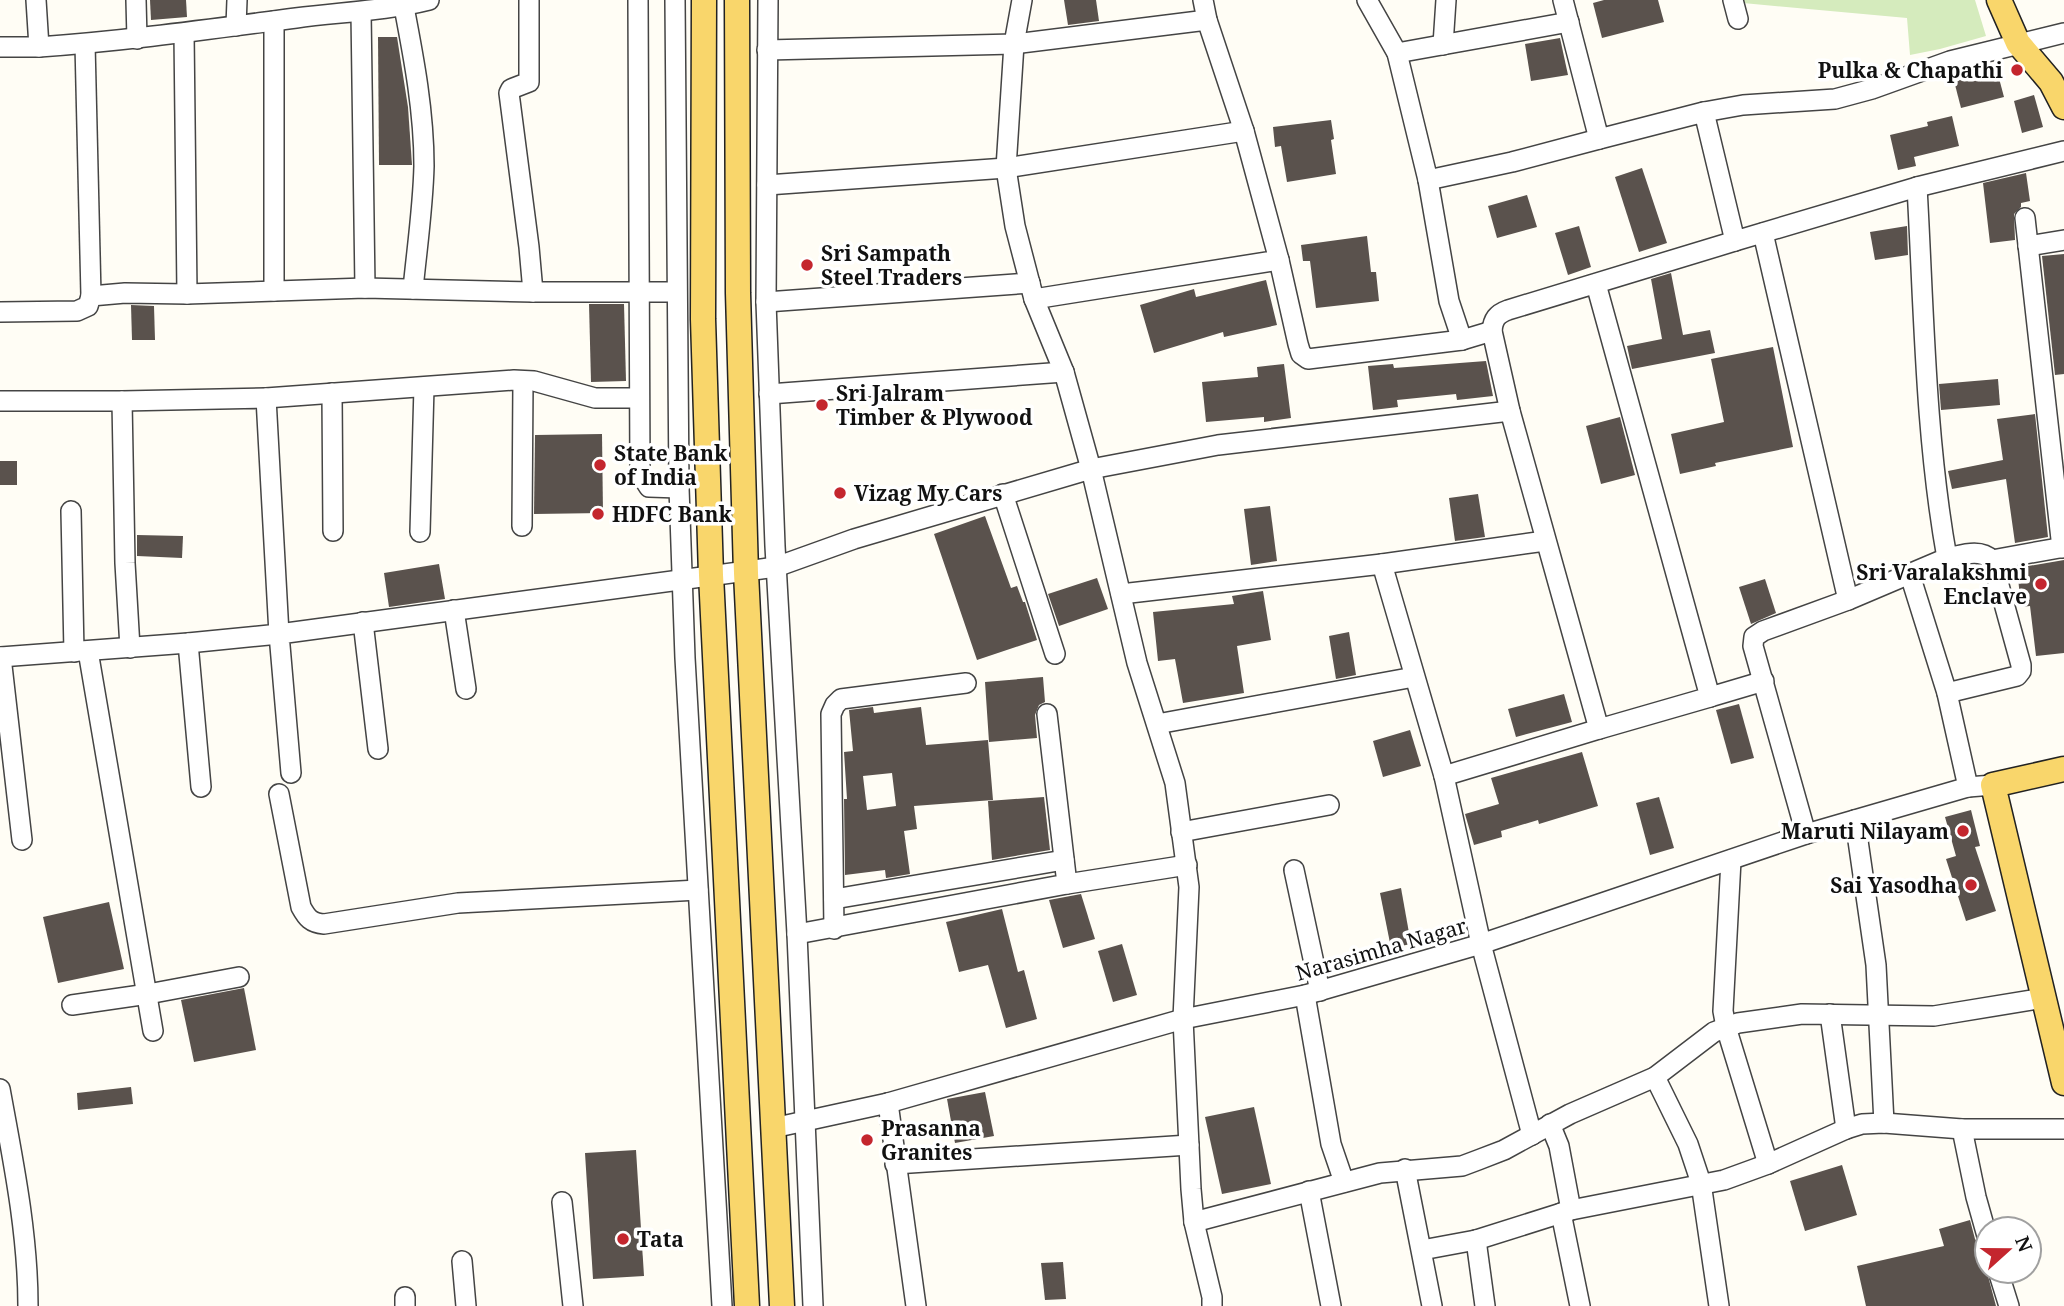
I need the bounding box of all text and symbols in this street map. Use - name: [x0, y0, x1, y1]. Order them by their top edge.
- place label: Pulka & Chapathi: [1818, 56, 2004, 84]
- marker: Pulka & Chapathi: [2009, 62, 2025, 78]
- place label: Sri Sampath Steel Traders: [821, 239, 962, 291]
- marker: Sri Sampath Steel Traders: [799, 257, 815, 273]
- place label: Sri Jalram Timber & Plywood: [836, 379, 1033, 431]
- marker: Sri Jalram Timber & Plywood: [814, 397, 830, 413]
- place label: State Bank of India: [614, 439, 728, 491]
- marker: State Bank of India: [592, 457, 608, 473]
- place label: Vizag My Cars: [854, 479, 1002, 507]
- marker: Vizag My Cars: [832, 485, 848, 501]
- place label: HDFC Bank: [612, 500, 733, 528]
- marker: HDFC Bank: [590, 506, 606, 522]
- place label: Sri Varalakshmi Enclave: [1856, 558, 2028, 610]
- marker: Sri Varalakshmi Enclave: [2033, 576, 2049, 592]
- place label: Maruti Nilayam: [1781, 817, 1949, 845]
- marker: Maruti Nilayam: [1955, 823, 1971, 839]
- place label: Sai Yasodha: [1830, 871, 1957, 899]
- marker: Sai Yasodha: [1963, 877, 1979, 893]
- street label: Narasimha Nagar: [1292, 911, 1470, 987]
- place label: Prasanna Granites: [881, 1114, 981, 1166]
- marker: Prasanna Granites: [859, 1132, 875, 1148]
- north arrow: [1973, 1215, 2043, 1285]
- place label: Tata: [637, 1225, 684, 1253]
- marker: Tata: [615, 1231, 631, 1247]
- text: N: [2009, 1232, 2039, 1256]

